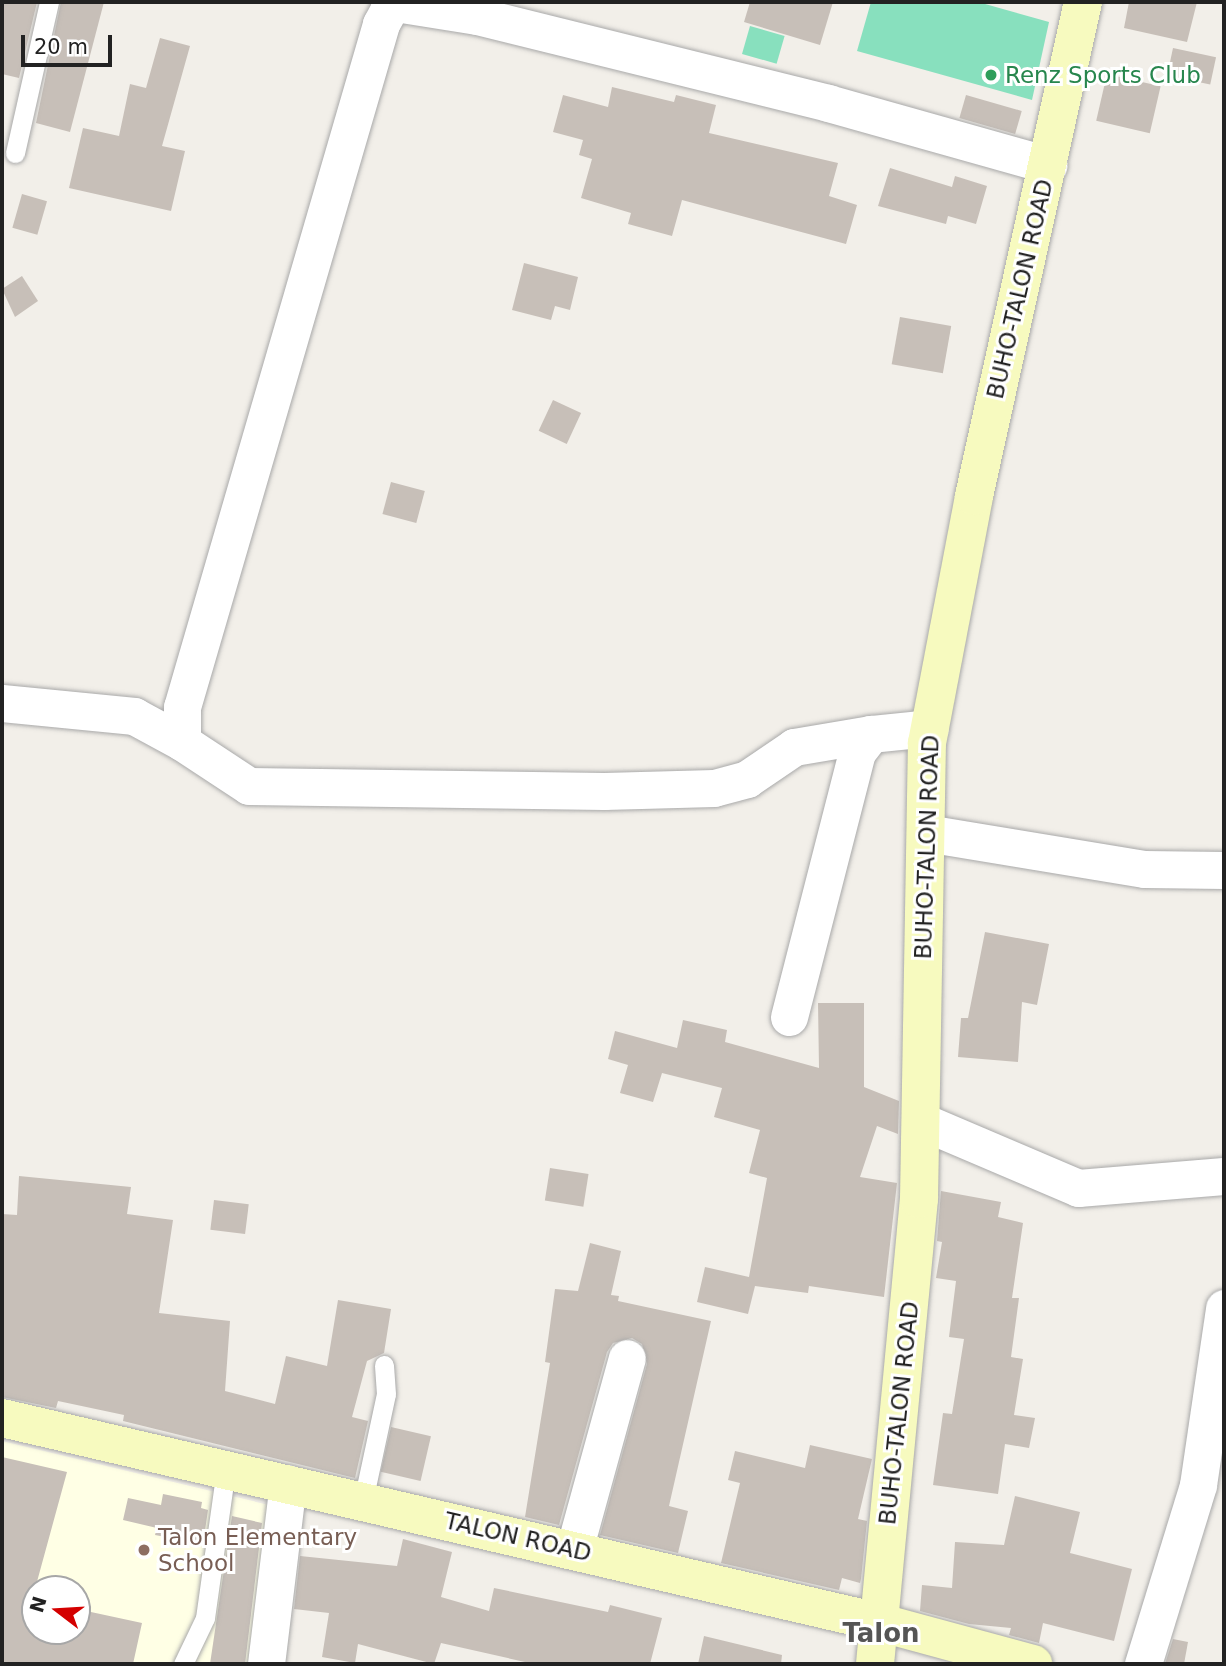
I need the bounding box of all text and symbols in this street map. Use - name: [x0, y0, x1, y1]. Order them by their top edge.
- scale bar: [24, 21, 116, 65]
- text: 20 m: [34, 35, 88, 59]
- place label: Renz Sports Club: [1005, 61, 1201, 89]
- marker: Renz Sports Club: [983, 67, 999, 83]
- street label: BUHO-TALON ROAD: [981, 176, 1059, 402]
- street label: BUHO-TALON ROAD: [909, 734, 945, 960]
- street label: BUHO-TALON ROAD: [874, 1300, 924, 1526]
- street label: TALON ROAD: [442, 1507, 594, 1567]
- place label: Talon Elementary School: [158, 1523, 357, 1577]
- marker: Talon Elementary School: [136, 1542, 152, 1558]
- north arrow: [21, 1575, 91, 1645]
- text: N: [25, 1594, 51, 1615]
- district label: Talon: [842, 1618, 920, 1650]

